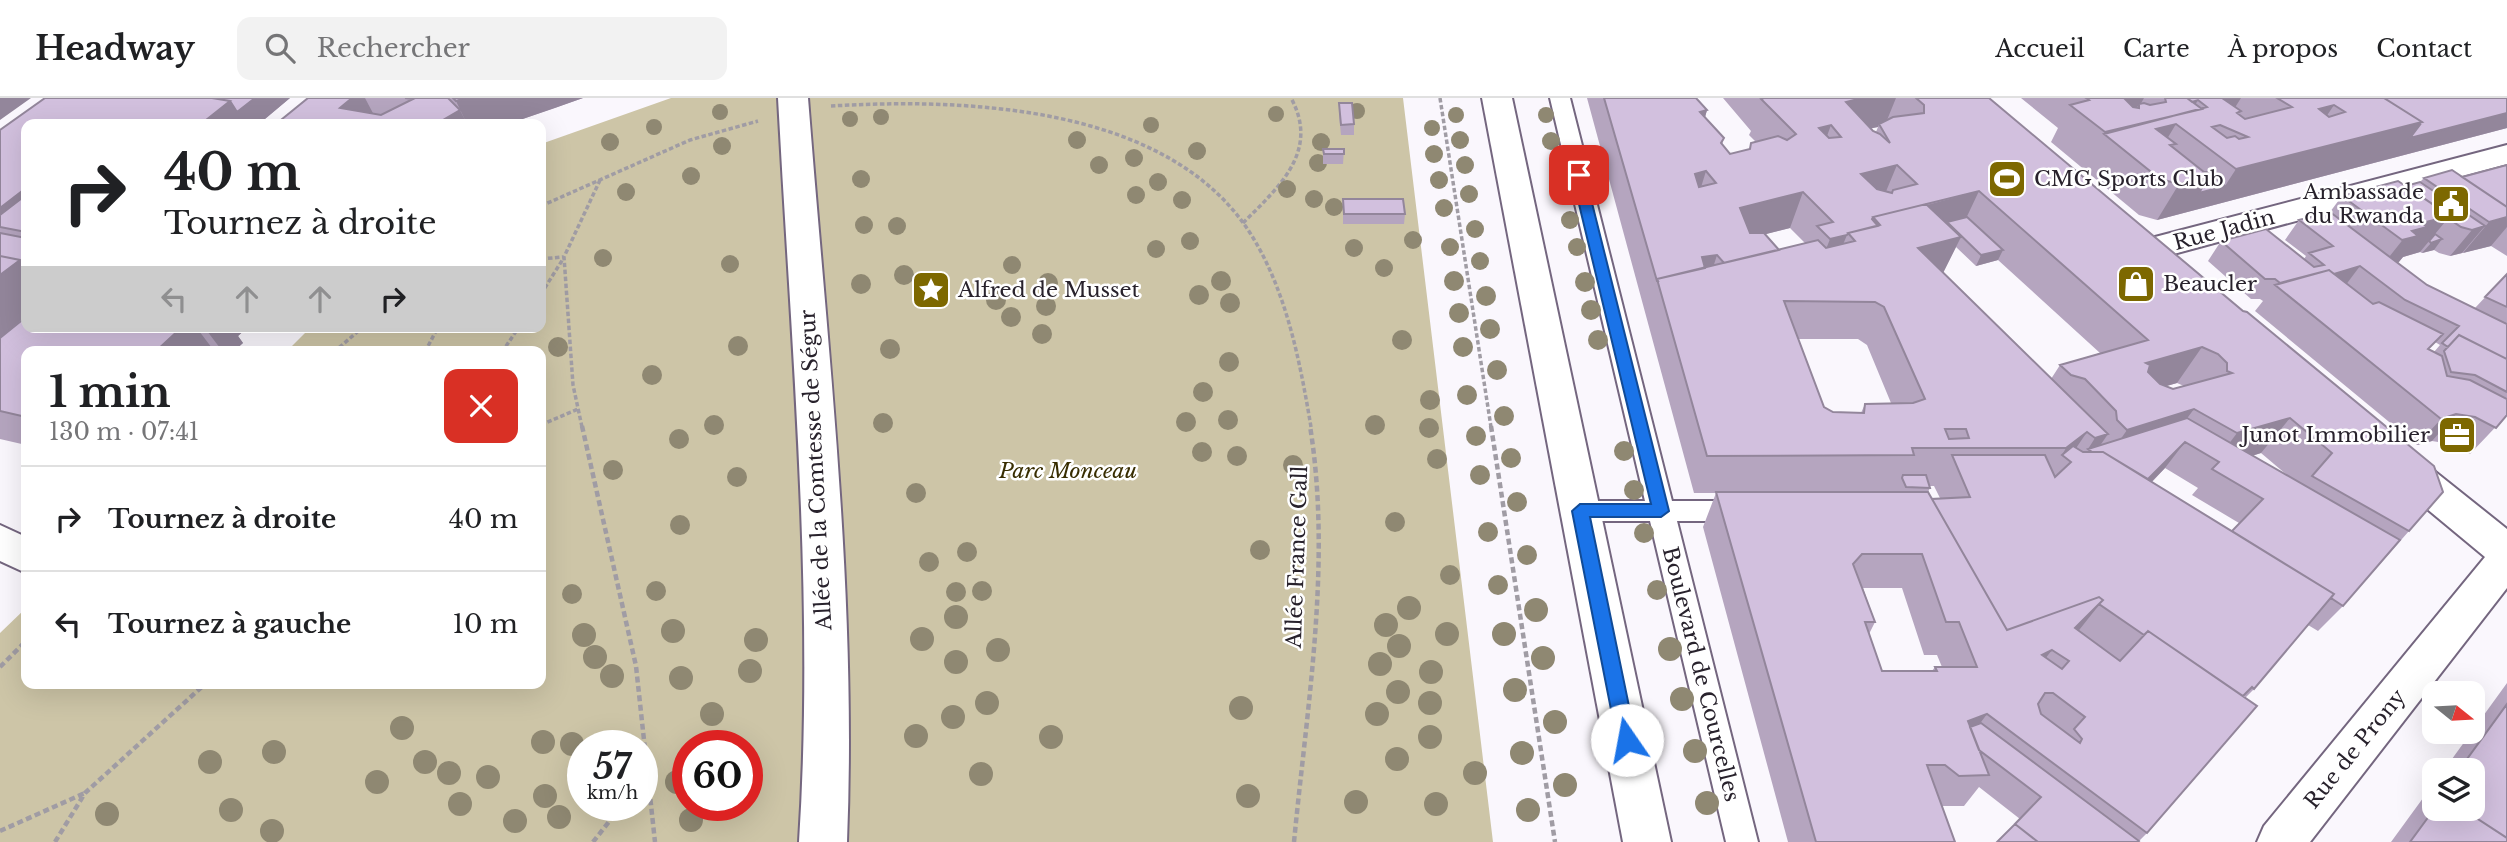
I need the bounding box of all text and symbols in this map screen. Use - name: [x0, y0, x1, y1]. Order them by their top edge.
- search box: [237, 17, 727, 80]
- text: Headway: [35, 28, 195, 69]
- icon: search: [261, 29, 299, 67]
- text: Rechercher: [317, 32, 470, 64]
- text: Accueil: [1995, 34, 2085, 63]
- text: Carte: [2123, 34, 2190, 63]
- text: À propos: [2228, 34, 2338, 63]
- text: Contact: [2376, 34, 2472, 63]
- text: 40 m: [164, 142, 301, 203]
- pin: [1549, 145, 1609, 205]
- icon: right: [49, 147, 140, 238]
- icon: arrive: [1560, 156, 1598, 194]
- sports icon: CMG Sports Club: [1986, 158, 2028, 200]
- place label: CMG Sports Club: [2034, 166, 2224, 192]
- place label: Ambassade du Rwanda: [2302, 179, 2424, 229]
- public building icon: Ambassade du Rwanda: [2430, 183, 2472, 225]
- text: Tournez à droite: [164, 203, 437, 243]
- street label: Rue Jadin: [2171, 204, 2277, 256]
- shop icon: Beaucler: [2115, 263, 2157, 305]
- place icon: Alfred de Musset: [910, 269, 952, 311]
- place label: Beaucler: [2163, 271, 2257, 297]
- place label: Alfred de Musset: [957, 277, 1140, 303]
- icon: left: [155, 280, 193, 318]
- icon: ahead: [228, 280, 266, 318]
- icon: ahead: [301, 280, 339, 318]
- icon: right: [374, 280, 412, 318]
- street label: Allée de la Comtesse de Ségur: [795, 309, 837, 632]
- text: 1 min: [49, 366, 171, 418]
- button: close: [444, 369, 518, 443]
- office icon: Junot Immobilier: [2436, 414, 2478, 456]
- text: 130 m · 07:41: [49, 418, 199, 446]
- place label: Junot Immobilier: [2238, 422, 2430, 448]
- park label: Parc Monceau: [998, 458, 1137, 484]
- street label: Allée France Gall: [1281, 465, 1313, 650]
- icon: right: [49, 500, 87, 538]
- text: Tournez à droite: [108, 503, 336, 535]
- text: 40 m: [449, 503, 518, 535]
- street label: Boulevard de Courcelles: [1657, 544, 1745, 804]
- icon: left: [49, 605, 87, 643]
- text: Tournez à gauche: [108, 608, 351, 640]
- text: 10 m: [452, 608, 518, 640]
- north arrow: [2422, 681, 2485, 744]
- map controls: [2422, 681, 2485, 821]
- street label: Rue de Prony: [2299, 684, 2412, 814]
- position arrow: [1590, 703, 1664, 777]
- speed limit sign: 60: [672, 730, 763, 821]
- text: 57: [593, 745, 632, 788]
- button: layers: [2422, 758, 2485, 821]
- text: km/h: [587, 782, 638, 804]

